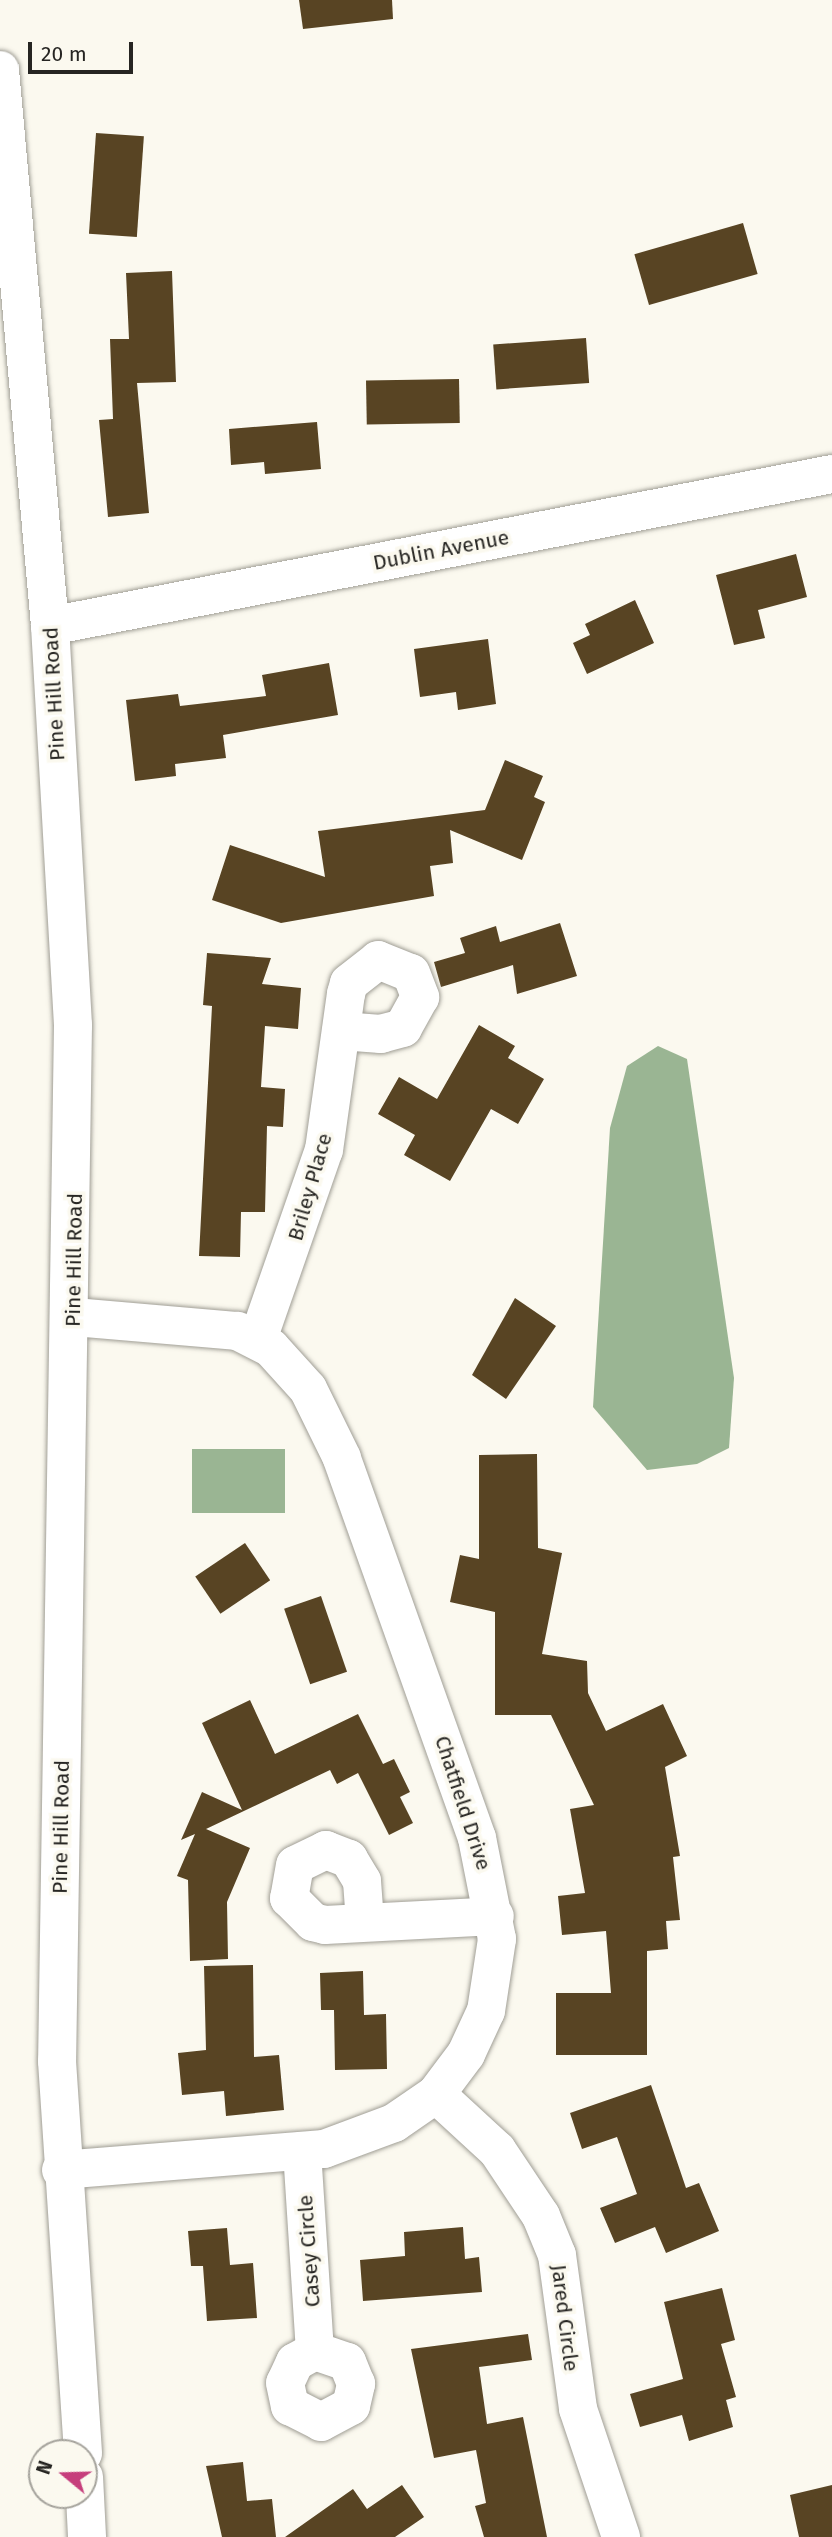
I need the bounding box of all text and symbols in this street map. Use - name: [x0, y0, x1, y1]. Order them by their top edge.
- scale bar: [32, 28, 136, 72]
- text: 20 m: [41, 41, 87, 67]
- street label: Dublin Avenue: [371, 524, 511, 576]
- street label: Pine Hill Road: [38, 626, 70, 762]
- street label: Briley Place: [283, 1130, 337, 1244]
- street label: Pine Hill Road: [60, 1193, 88, 1327]
- street label: Chatfield Drive: [429, 1733, 497, 1873]
- street label: Pine Hill Road: [47, 1760, 75, 1894]
- street label: Casey Circle: [293, 2194, 325, 2308]
- street label: Jared Circle: [546, 2263, 584, 2373]
- north arrow: [28, 2439, 98, 2509]
- text: N: [32, 2458, 57, 2477]

